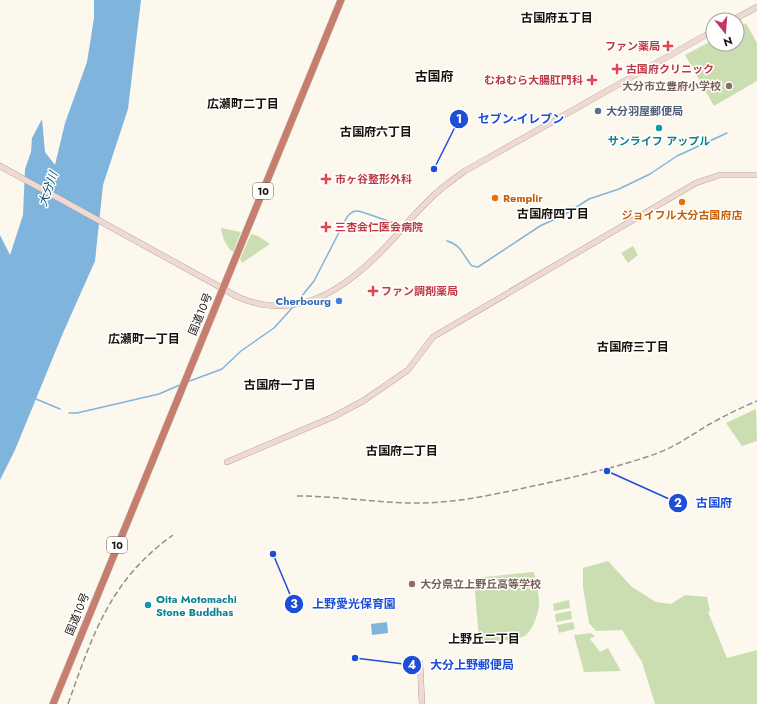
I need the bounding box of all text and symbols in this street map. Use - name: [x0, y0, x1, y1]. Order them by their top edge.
- district label: 古国府五丁目: [521, 9, 593, 27]
- north arrow: [705, 12, 745, 52]
- text: N: [721, 33, 734, 50]
- place label: ファン薬局: [605, 38, 660, 54]
- marker: ファン薬局: [663, 41, 673, 51]
- place label: 古国府クリニック: [626, 61, 714, 77]
- marker: 古国府クリニック: [611, 63, 623, 75]
- district label: 古国府: [414, 67, 454, 86]
- place label: むねむら大腸肛門科: [484, 72, 583, 88]
- marker: むねむら大腸肛門科: [586, 74, 598, 86]
- place label: 大分市立豊府小学校: [622, 78, 721, 94]
- marker: 大分市立豊府小学校: [724, 81, 734, 91]
- district label: 広瀬町二丁目: [207, 95, 279, 113]
- place label: 大分羽屋郵便局: [606, 103, 683, 119]
- marker: 大分羽屋郵便局: [593, 106, 603, 116]
- callout: セブン-イレブン: [449, 107, 572, 131]
- text: 1: [456, 110, 462, 128]
- text: セブン-イレブン: [478, 110, 564, 128]
- district label: 古国府六丁目: [340, 123, 412, 141]
- marker: サンライフ アップル: [654, 123, 664, 133]
- place label: サンライフ アップル: [608, 133, 710, 149]
- water label: 大分川: [34, 167, 63, 209]
- place label: 市ヶ谷整形外科: [335, 171, 412, 187]
- marker: 市ヶ谷整形外科: [320, 173, 332, 185]
- road number: 10: [253, 183, 273, 199]
- place label: Remplir: [503, 190, 543, 206]
- marker: Remplir: [490, 193, 500, 203]
- marker: ジョイフル大分古国府店: [677, 197, 687, 207]
- district label: 古国府四丁目: [517, 205, 589, 223]
- place label: ジョイフル大分古国府店: [622, 207, 743, 223]
- place label: 三杏会仁医会病院: [335, 219, 423, 235]
- marker: 三杏会仁医会病院: [320, 221, 332, 233]
- place label: ファン調剤薬局: [381, 283, 458, 299]
- marker: ファン調剤薬局: [368, 286, 378, 296]
- street label: 国道10号: [184, 290, 216, 338]
- place label: Cherbourg: [276, 293, 331, 309]
- marker: Cherbourg: [334, 296, 344, 306]
- district label: 広瀬町一丁目: [108, 330, 180, 348]
- district label: 古国府三丁目: [597, 338, 669, 356]
- district label: 古国府一丁目: [244, 376, 316, 394]
- district label: 古国府二丁目: [366, 442, 438, 460]
- callout: 古国府: [668, 491, 740, 515]
- text: 2: [674, 494, 682, 512]
- text: 古国府: [696, 494, 732, 512]
- road number: 10: [107, 537, 127, 553]
- place label: 大分県立上野丘高等学校: [420, 576, 541, 592]
- marker: 大分県立上野丘高等学校: [407, 579, 417, 589]
- street label: 国道10号: [61, 590, 93, 638]
- place label: Oita Motomachi Stone Buddhas: [156, 591, 237, 620]
- callout: 上野愛光保育園: [284, 592, 404, 616]
- text: 3: [290, 595, 298, 613]
- text: 上野愛光保育園: [312, 595, 396, 613]
- marker: Oita Motomachi Stone Buddhas: [143, 600, 153, 610]
- district label: 上野丘二丁目: [448, 630, 520, 648]
- callout: 大分上野郵便局: [402, 653, 522, 677]
- text: 4: [408, 656, 416, 674]
- text: 大分上野郵便局: [430, 656, 514, 674]

